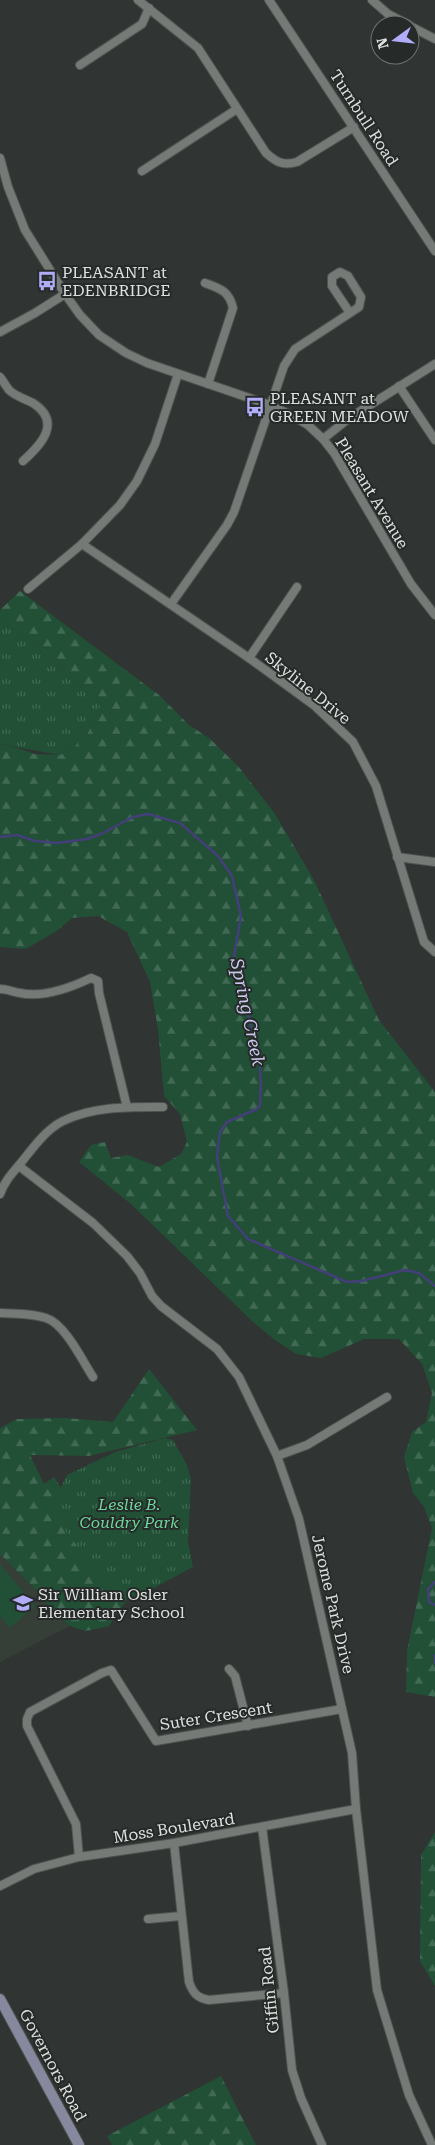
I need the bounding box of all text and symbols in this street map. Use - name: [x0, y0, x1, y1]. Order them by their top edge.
- north arrow: [370, 15, 420, 65]
- text: N: [373, 36, 392, 51]
- street label: Turnbull Road: [326, 66, 402, 170]
- place label: PLEASANT at EDENBRIDGE: [62, 263, 171, 300]
- bus stop icon: PLEASANT at EDENBRIDGE: [36, 270, 58, 292]
- place label: PLEASANT at GREEN MEADOW: [270, 389, 409, 426]
- bus stop icon: PLEASANT at GREEN MEADOW: [244, 396, 266, 418]
- street label: Pleasant Avenue: [331, 434, 413, 552]
- street label: Skyline Drive: [261, 648, 355, 728]
- water label: Spring Creek: [226, 955, 270, 1068]
- park label: Leslie B. Couldry Park: [79, 1495, 179, 1532]
- street label: Jerome Park Drive: [308, 1533, 358, 1676]
- place label: Sir William Osler Elementary School: [38, 1585, 185, 1622]
- school or university icon: Sir William Osler Elementary School: [12, 1592, 34, 1614]
- street label: Suter Crescent: [158, 1698, 274, 1734]
- street label: Moss Boulevard: [112, 1809, 236, 1847]
- street label: Giffin Road: [255, 1946, 283, 2034]
- street label: Governors Road: [15, 2006, 91, 2124]

